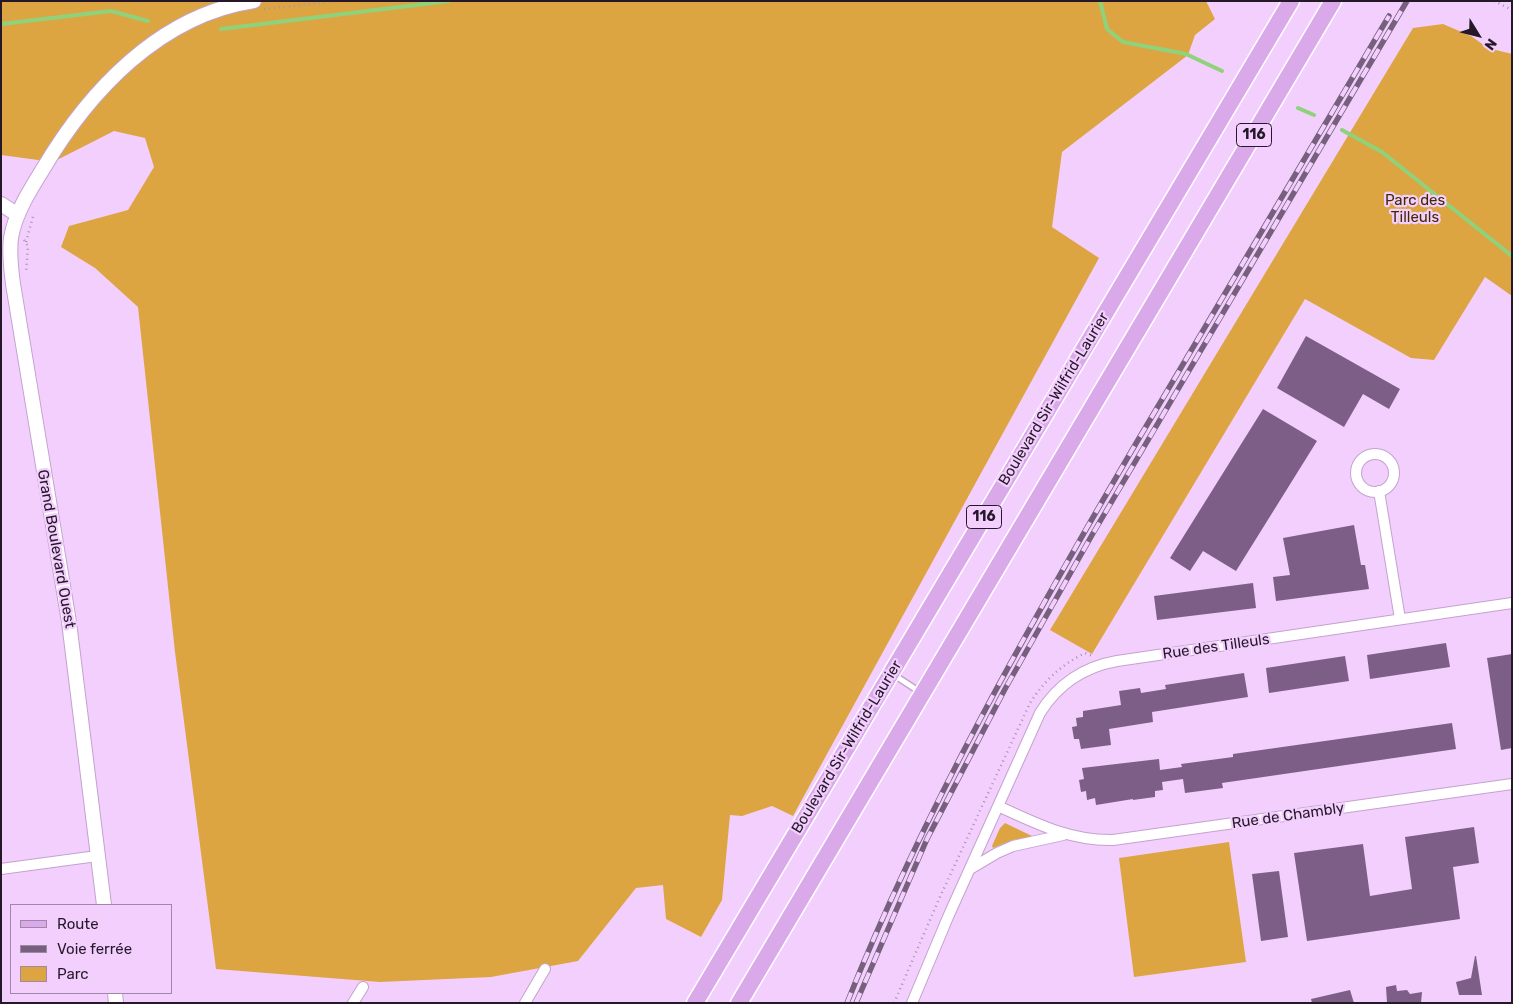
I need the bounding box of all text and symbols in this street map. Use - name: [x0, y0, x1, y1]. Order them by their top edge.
- north arrow: [1453, 10, 1503, 60]
- text: N: [1481, 35, 1500, 53]
- road number: 116: [1236, 124, 1272, 146]
- park label: Parc des Tilleuls: [1385, 192, 1445, 227]
- street label: Boulevard Sir-Wilfrid-Laurier: [995, 309, 1113, 489]
- street label: Grand Boulevard Ouest: [33, 468, 79, 630]
- road number: 116: [966, 506, 1002, 528]
- street label: Rue des Tilleuls: [1161, 631, 1271, 663]
- street label: Boulevard Sir-Wilfrid-Laurier: [788, 657, 906, 837]
- street label: Rue de Chambly: [1231, 799, 1345, 833]
- legend: [10, 904, 172, 994]
- text: Route: [57, 915, 99, 933]
- text: Voie ferrée: [57, 940, 132, 958]
- text: Parc: [57, 965, 89, 983]

